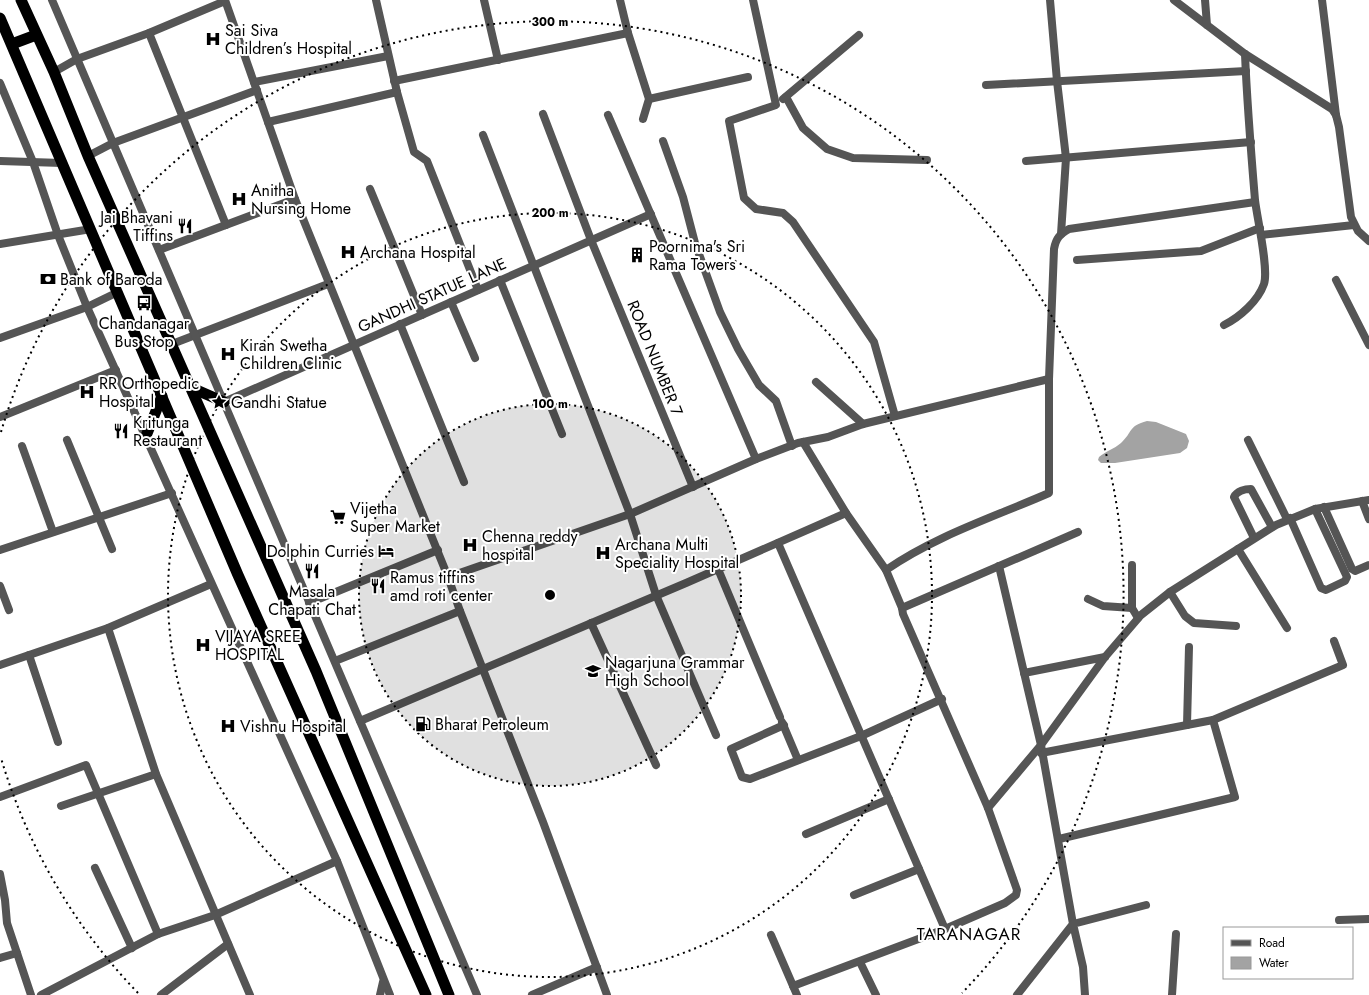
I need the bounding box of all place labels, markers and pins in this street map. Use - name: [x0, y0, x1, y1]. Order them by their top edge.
- place label: Sai Siva Children’s Hospital: [225, 19, 352, 60]
- hospital icon: Sai Siva Children’s Hospital: [204, 30, 222, 48]
- place label: Anitha Nursing Home: [251, 179, 351, 220]
- hospital icon: Anitha Nursing Home: [230, 190, 248, 208]
- place label: Jai Bhavani Tiffins: [98, 206, 173, 247]
- restaurant icon: Jai Bhavani Tiffins: [176, 217, 194, 235]
- place label: Poornima's Sri Rama Towers: [649, 235, 745, 276]
- place label: Archana Hospital: [360, 241, 476, 264]
- hospital icon: Archana Hospital: [339, 243, 357, 261]
- building icon: Poornima's Sri Rama Towers: [628, 246, 646, 264]
- place label: Bank of Baroda: [60, 268, 162, 291]
- bank icon: Bank of Baroda: [39, 270, 57, 288]
- bus stop icon: Chandanagar Bus Stop: [135, 294, 153, 312]
- place label: Chandanagar Bus Stop: [99, 312, 190, 353]
- place label: Kiran Swetha Children Clinic: [240, 334, 342, 375]
- hospital icon: Kiran Swetha Children Clinic: [219, 345, 237, 363]
- place label: RR Orthopedic Hospital: [99, 372, 199, 413]
- hospital icon: RR Orthopedic Hospital: [78, 383, 96, 401]
- place label: Gandhi Statue: [231, 391, 327, 414]
- place icon: Gandhi Statue: [210, 393, 228, 411]
- place label: Kritunga Restaurant: [133, 411, 202, 452]
- restaurant icon: Kritunga Restaurant: [112, 422, 130, 440]
- place label: Vijetha Super Market: [350, 497, 440, 538]
- supermarket icon: Vijetha Super Market: [329, 508, 347, 526]
- place label: Chenna reddy hospital: [482, 525, 579, 566]
- place label: Archana Multi Speciality Hospital: [615, 533, 739, 574]
- hospital icon: Chenna reddy hospital: [461, 536, 479, 554]
- place label: Dolphin Curries: [267, 540, 374, 563]
- hotel icon: Dolphin Curries: [377, 542, 395, 560]
- hospital icon: Archana Multi Speciality Hospital: [594, 544, 612, 562]
- restaurant icon: Masala Chapati Chat: [303, 562, 321, 580]
- place label: Ramus tiffins amd roti center: [390, 566, 493, 607]
- restaurant icon: Ramus tiffins amd roti center: [369, 577, 387, 595]
- place label: Masala Chapati Chat: [268, 580, 356, 621]
- centre of rings: [543, 588, 557, 602]
- place label: VIJAYA SREE HOSPITAL: [215, 625, 301, 666]
- hospital icon: VIJAYA SREE HOSPITAL: [194, 636, 212, 654]
- place label: Nagarjuna Grammar High School: [605, 651, 745, 692]
- school or university icon: Nagarjuna Grammar High School: [584, 662, 602, 680]
- place label: Bharat Petroleum: [435, 713, 549, 736]
- place label: Vishnu Hospital: [240, 715, 346, 738]
- fuel station icon: Bharat Petroleum: [414, 715, 432, 733]
- hospital icon: Vishnu Hospital: [219, 717, 237, 735]

